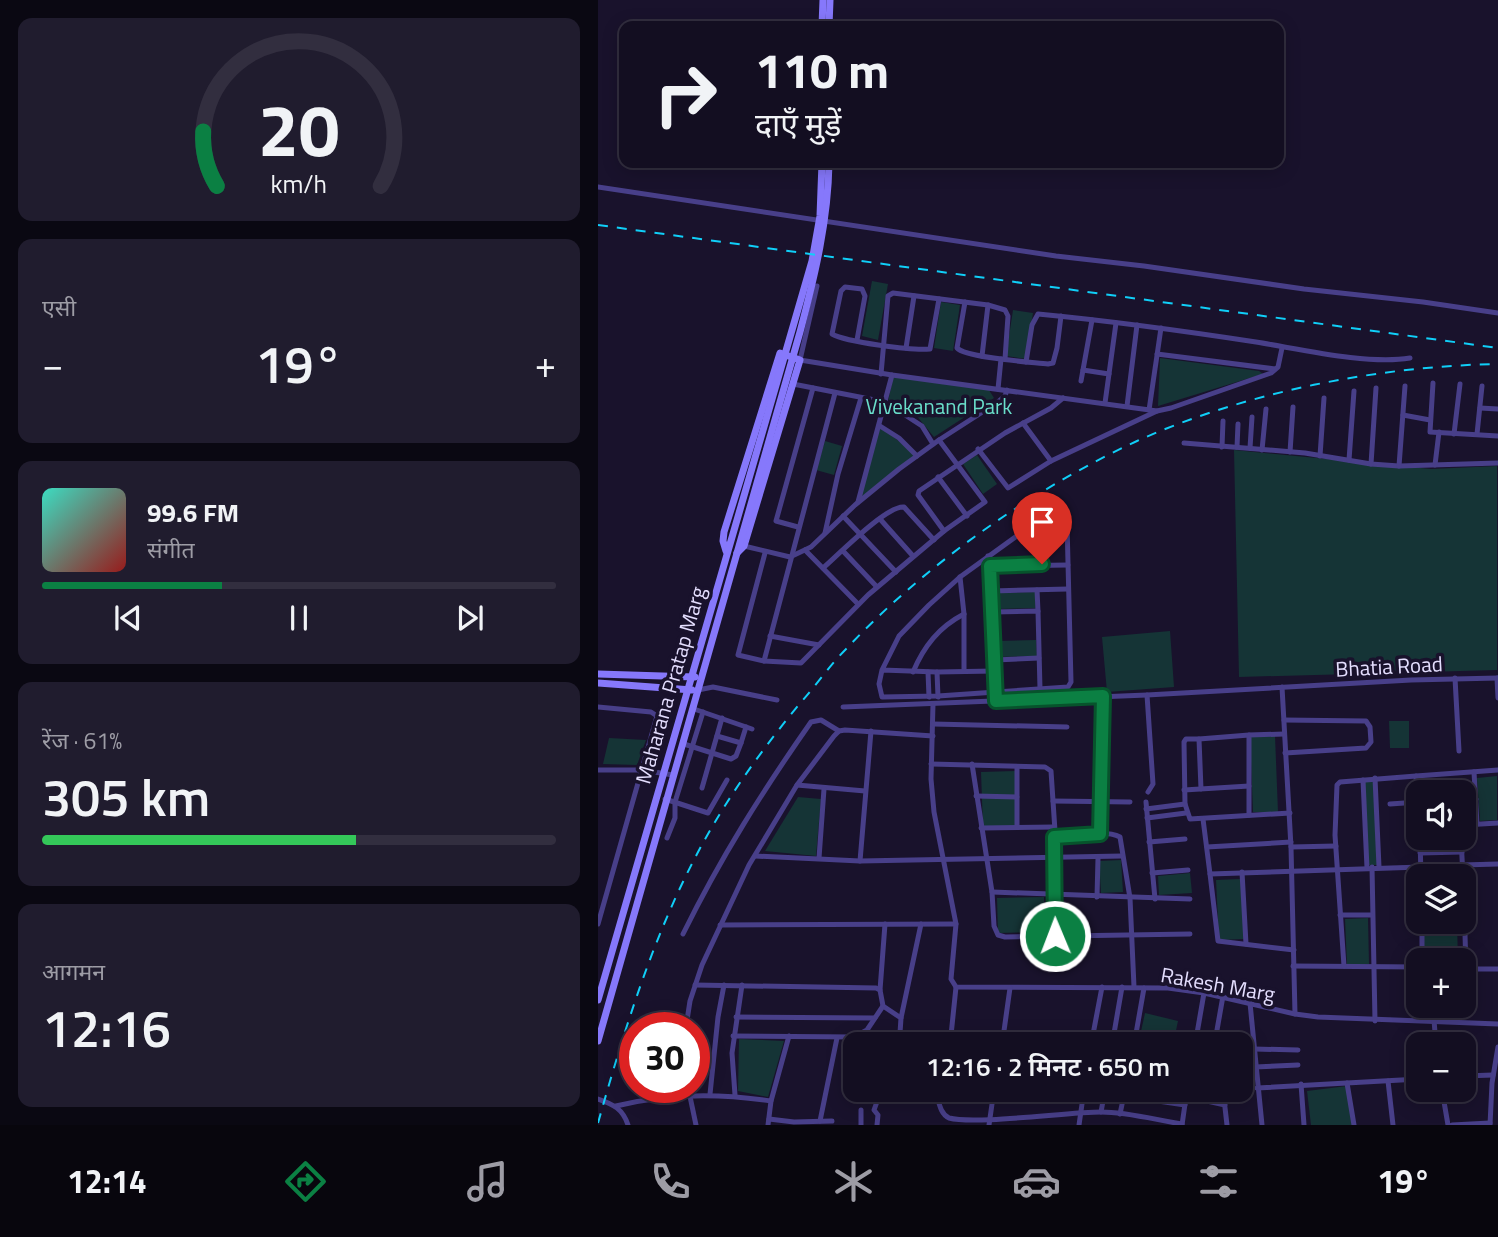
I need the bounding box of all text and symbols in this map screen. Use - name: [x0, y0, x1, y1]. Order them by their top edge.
- text: 110 m: [755, 32, 889, 107]
- icon: right: [640, 49, 731, 140]
- text: 20: [258, 74, 340, 184]
- text: दाएँ मुड़ें: [755, 100, 841, 148]
- text: km/h: [271, 165, 327, 203]
- text: एसी: [42, 290, 76, 325]
- text: 19°: [255, 324, 343, 403]
- text: −: [42, 335, 63, 393]
- text: +: [535, 335, 556, 393]
- park label: Vivekanand Park: [866, 390, 1012, 422]
- pin: [1012, 492, 1072, 564]
- text: 99.6 FM: [147, 493, 239, 532]
- icon: arrive: [1023, 503, 1061, 541]
- text: संगीत: [147, 532, 195, 567]
- street label: Maharana Pratap Marg: [626, 582, 714, 787]
- icon: previous: [109, 599, 147, 637]
- icon: pause: [280, 599, 318, 637]
- icon: next: [451, 599, 489, 637]
- street label: Bhatia Road: [1335, 647, 1443, 685]
- text: रेंज · 61%: [42, 723, 122, 758]
- text: 305 km: [42, 757, 210, 836]
- map controls: [1406, 780, 1476, 1102]
- button: sound: [1406, 780, 1476, 850]
- button: layers: [1406, 864, 1476, 934]
- position arrow: [1018, 899, 1092, 973]
- button: +: [1406, 948, 1476, 1018]
- text: आगमन: [42, 954, 105, 989]
- street label: Rakesh Marg: [1158, 958, 1278, 1010]
- text: 12:16: [42, 988, 171, 1067]
- speed limit sign: 30: [619, 1012, 710, 1103]
- button: −: [1406, 1032, 1476, 1102]
- text: 12:16 · 2 मिनट · 650 m: [926, 1047, 1170, 1086]
- text: 12:14: [67, 1157, 147, 1205]
- icon: directions: [281, 1157, 330, 1206]
- icon: music: [463, 1157, 512, 1206]
- icon: phone: [646, 1157, 695, 1206]
- icon: climate: [829, 1157, 878, 1206]
- icon: car: [1012, 1157, 1061, 1206]
- icon: filters: [1194, 1157, 1243, 1206]
- text: 19°: [1377, 1157, 1431, 1205]

